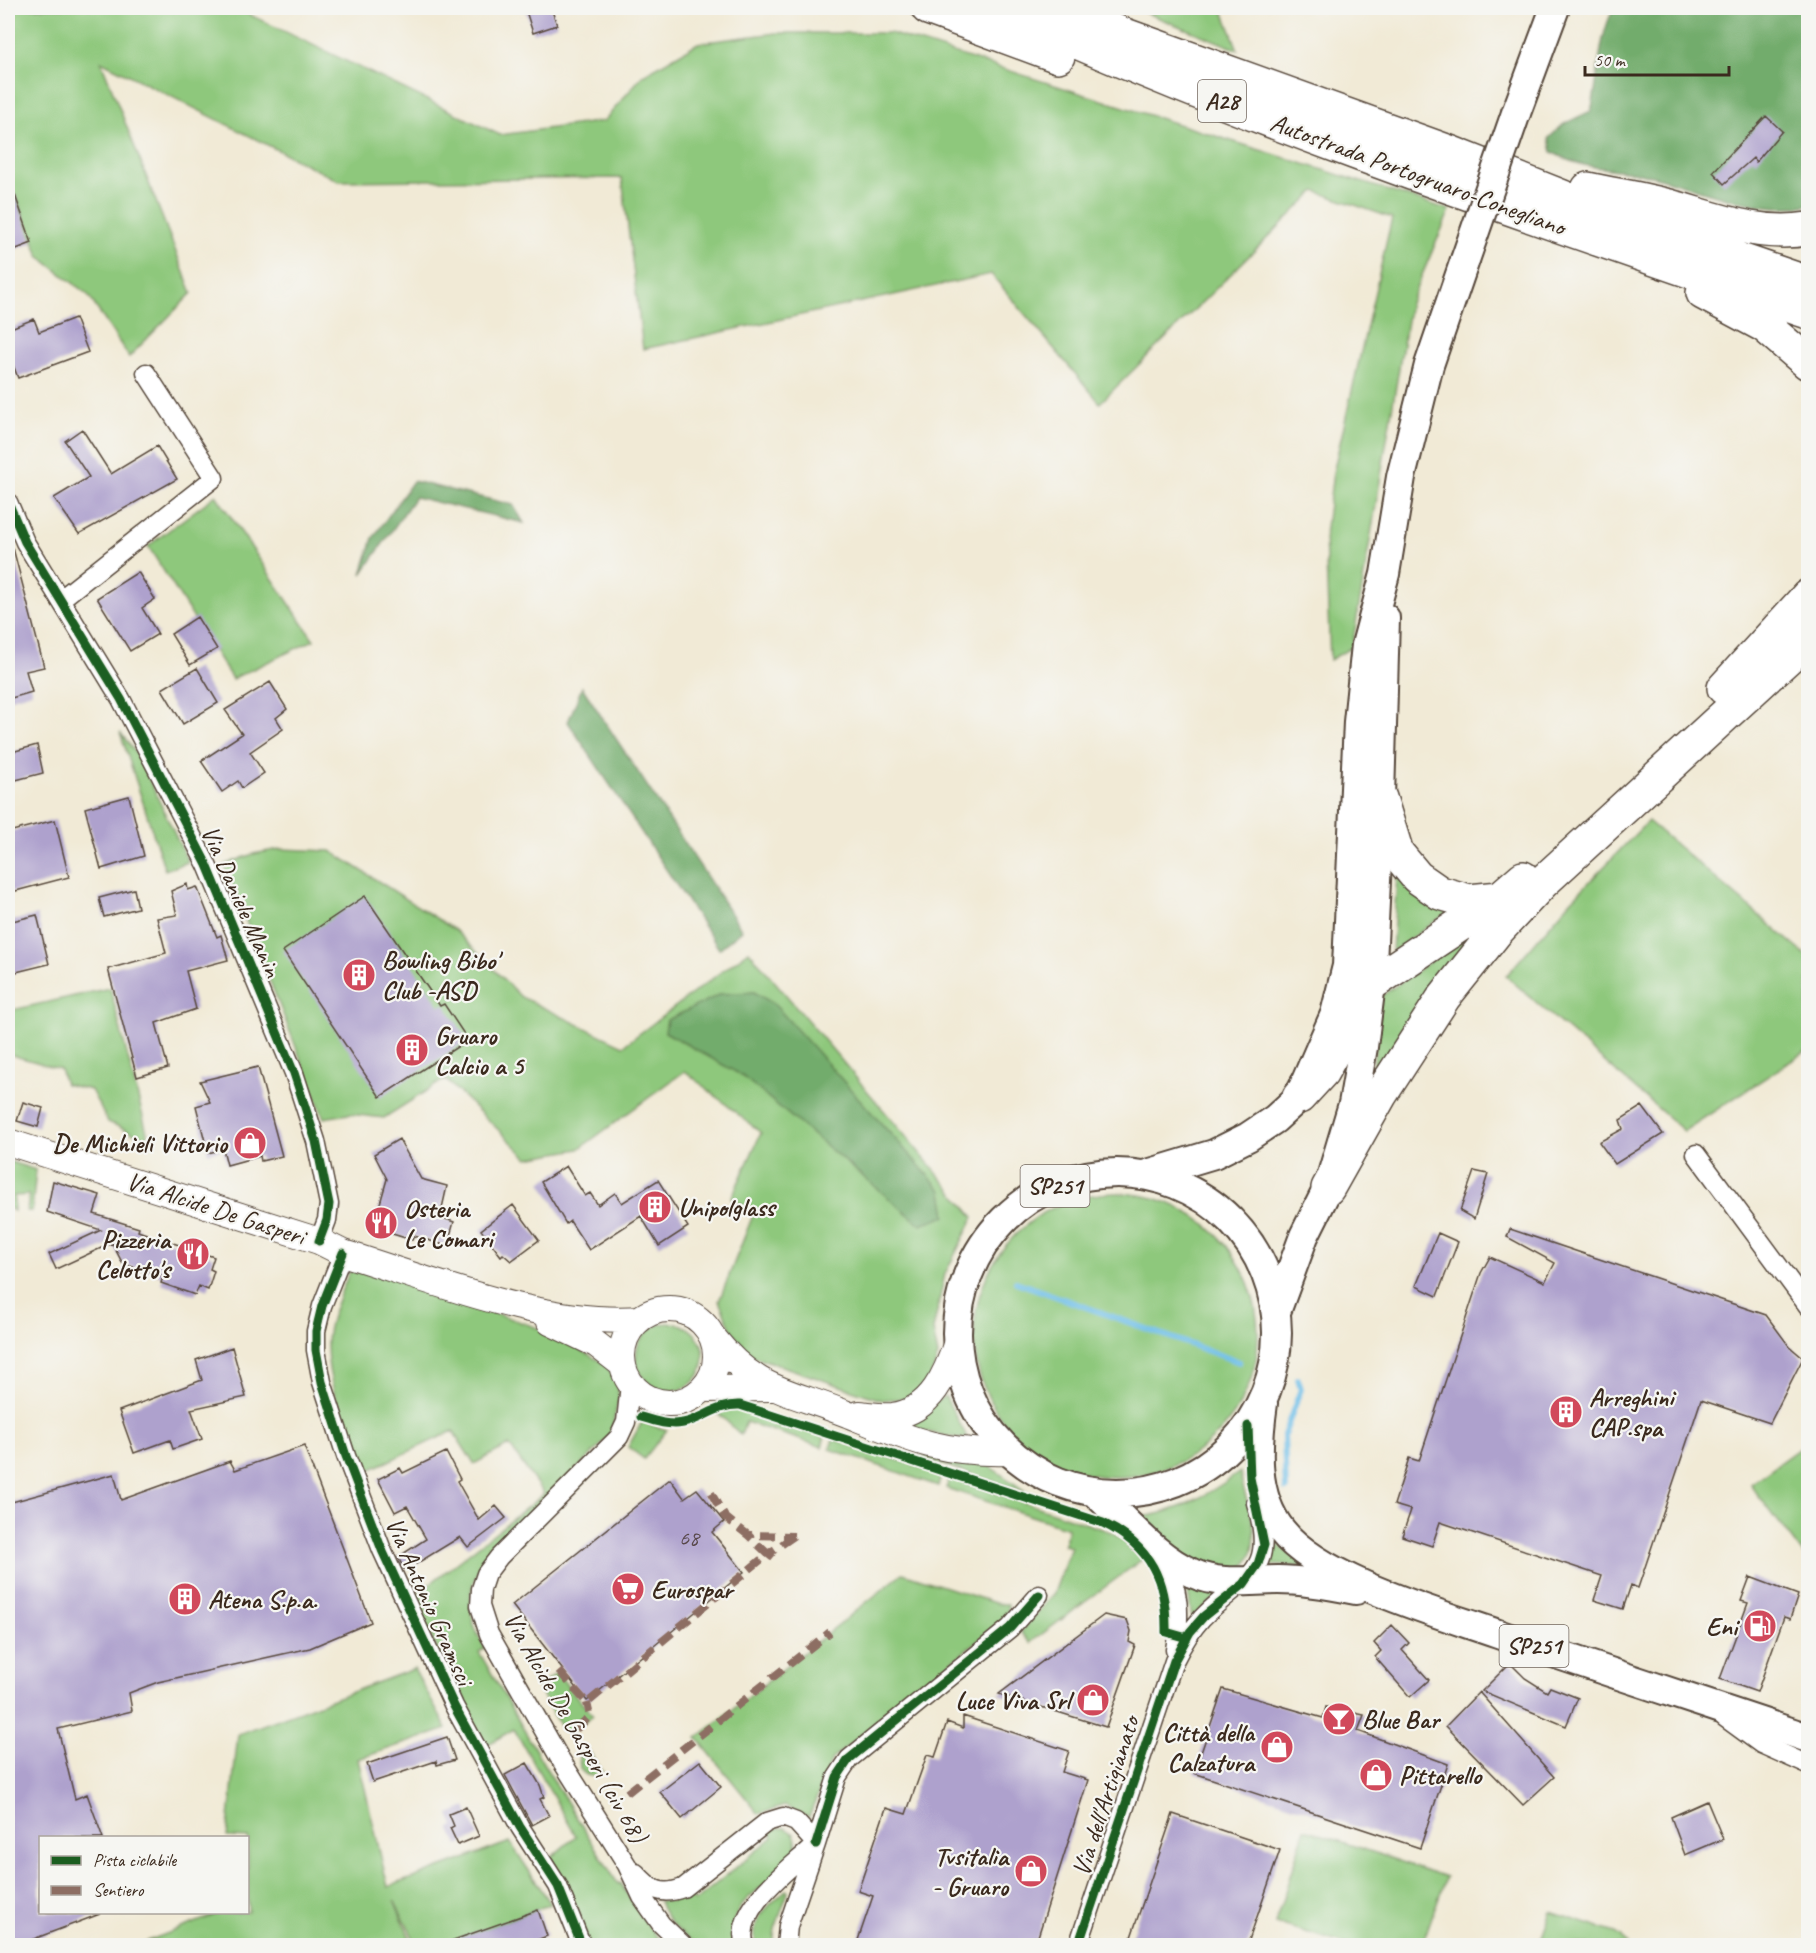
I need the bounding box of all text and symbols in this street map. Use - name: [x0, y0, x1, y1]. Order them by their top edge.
- scale bar: [1585, 39, 1729, 77]
- text: 50 m: [1594, 49, 1627, 71]
- road number: A28: [1198, 80, 1246, 122]
- street label: Autostrada Portogruaro-Conegliano: [1266, 106, 1572, 244]
- street label: Via Daniele Manin: [193, 820, 290, 983]
- place label: Bowling Bibo' Club -ASD: [382, 944, 503, 1007]
- building icon: Bowling Bibo' Club -ASD: [341, 957, 377, 993]
- place label: Gruaro Calcio a 5: [435, 1019, 526, 1082]
- building icon: Gruaro Calcio a 5: [394, 1032, 430, 1068]
- shop icon: De Michieli Vittorio: [232, 1125, 268, 1161]
- place label: De Michieli Vittorio: [53, 1127, 229, 1160]
- street label: Via Alcide De Gasperi: [123, 1164, 312, 1254]
- road number: SP251: [1020, 1165, 1090, 1207]
- building icon: Unipolglass: [637, 1189, 673, 1225]
- place label: Unipolglass: [678, 1191, 778, 1224]
- place label: Osteria Le Comari: [404, 1192, 496, 1255]
- restaurant icon: Osteria Le Comari: [363, 1205, 399, 1241]
- place label: Pizzeria Celotto's: [96, 1223, 173, 1286]
- restaurant icon: Pizzeria Celotto's: [175, 1236, 211, 1272]
- place label: Arreghini CAP.spa: [1589, 1381, 1677, 1444]
- building icon: Arreghini CAP.spa: [1548, 1394, 1584, 1430]
- street label: Via Antonio Gramsci: [378, 1512, 483, 1693]
- house number: 68: [679, 1524, 701, 1552]
- supermarket icon: Eurospar: [610, 1571, 646, 1607]
- place label: Eurospar: [651, 1573, 735, 1606]
- building icon: Atena S.p.a.: [167, 1581, 203, 1617]
- place label: Atena S.p.a.: [208, 1583, 318, 1616]
- street label: Via Alcide De Gasperi (civ 68): [496, 1606, 656, 1850]
- fuel station icon: Eni: [1742, 1608, 1778, 1644]
- place label: Eni: [1706, 1610, 1741, 1643]
- road number: SP251: [1500, 1625, 1568, 1667]
- shop icon: Luce Viva Srl: [1075, 1682, 1111, 1718]
- place label: Luce Viva Srl: [955, 1684, 1075, 1717]
- bar icon: Blue Bar: [1321, 1701, 1357, 1737]
- place label: Blue Bar: [1362, 1703, 1442, 1736]
- street label: Via dell'Artigianato: [1064, 1709, 1148, 1880]
- place label: Città della Calzatura: [1163, 1716, 1256, 1779]
- shop icon: Città della Calzatura: [1259, 1729, 1295, 1765]
- shop icon: Pittarello: [1358, 1757, 1394, 1793]
- place label: Pittarello: [1399, 1759, 1483, 1792]
- legend: [39, 1836, 249, 1914]
- place label: Tvsitalia - Gruaro: [932, 1840, 1010, 1903]
- text: Pista ciclabile: [93, 1849, 177, 1871]
- shop icon: Tvsitalia - Gruaro: [1013, 1853, 1049, 1889]
- text: Sentiero: [93, 1879, 145, 1901]

